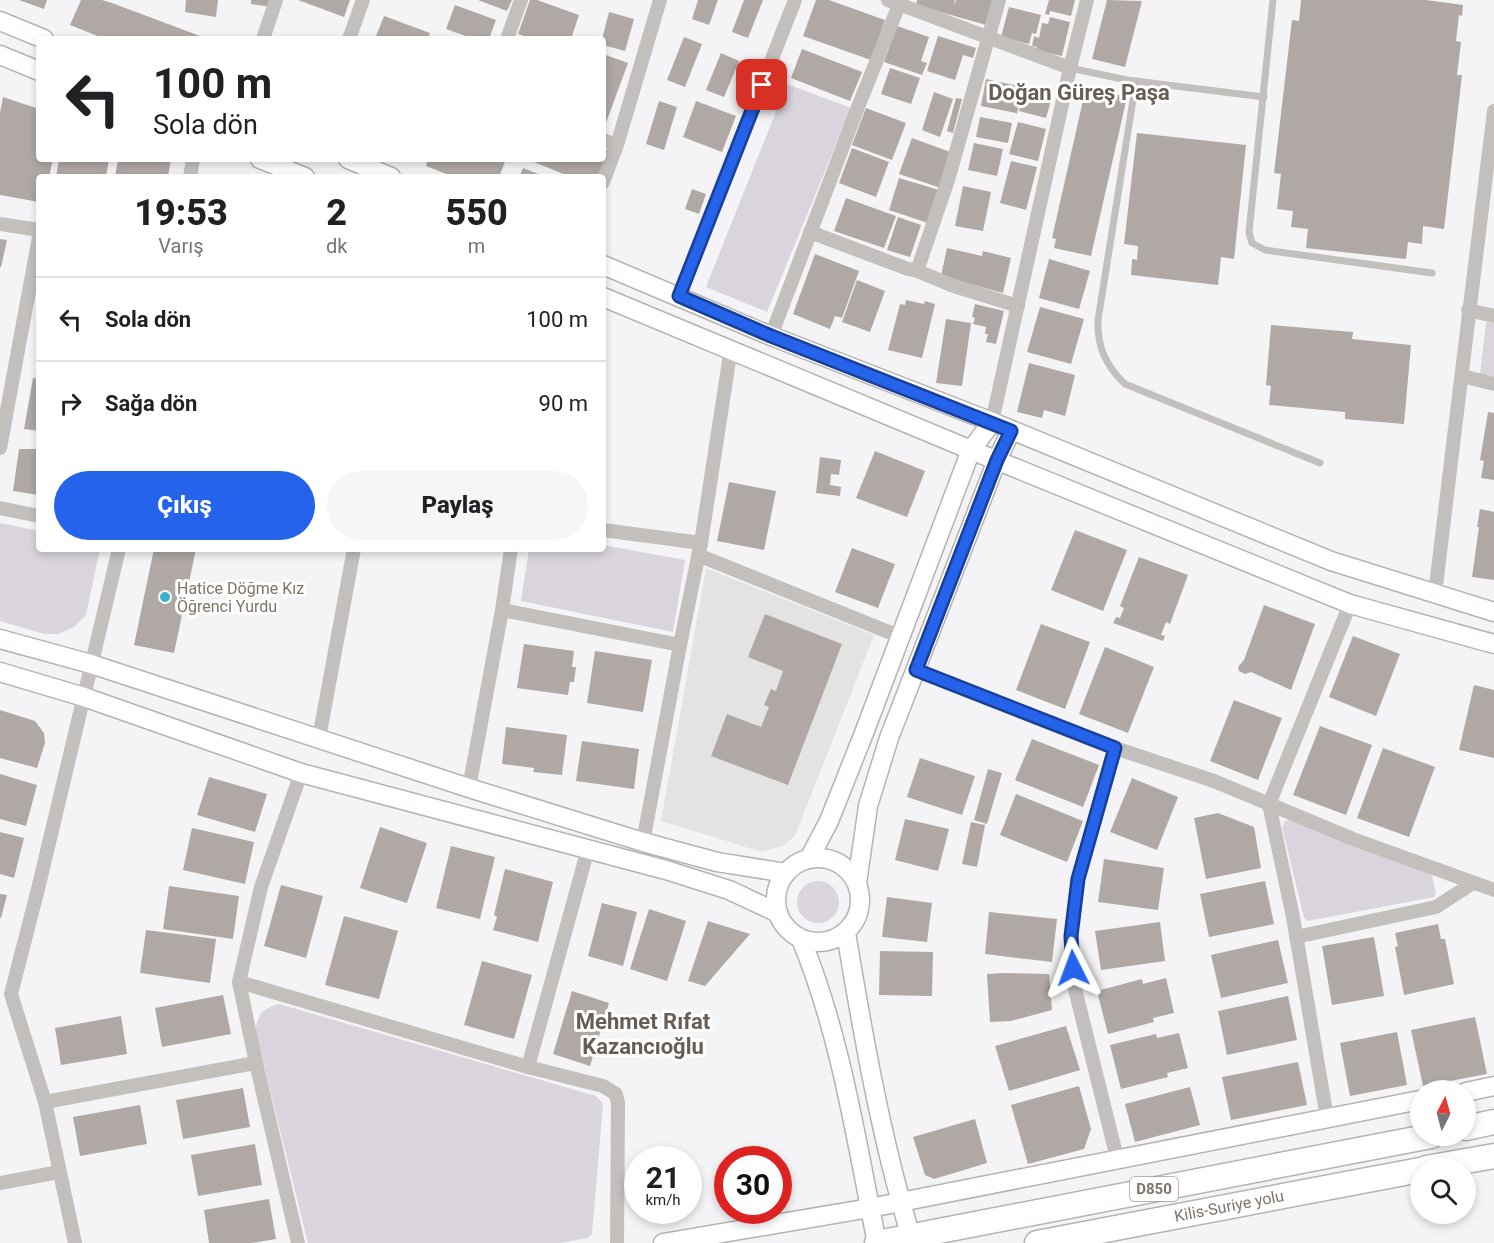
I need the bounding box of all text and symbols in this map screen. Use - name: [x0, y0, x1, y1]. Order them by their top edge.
- text: 100 m: [153, 59, 272, 108]
- pin: [736, 59, 787, 110]
- icon: left: [54, 60, 132, 138]
- icon: arrive: [745, 68, 778, 101]
- district label: Doğan Güreş Paşa: [988, 80, 1170, 105]
- text: Sola dön: [153, 109, 258, 141]
- text: 19:53: [134, 192, 228, 234]
- text: 2: [326, 192, 347, 234]
- text: 550: [446, 192, 508, 234]
- text: Varış: [158, 234, 204, 258]
- text: dk: [326, 234, 347, 258]
- text: m: [468, 234, 485, 258]
- icon: left: [54, 303, 87, 336]
- text: Sola dön: [105, 307, 191, 332]
- text: 100 m: [526, 307, 588, 332]
- icon: right: [54, 387, 87, 420]
- text: Sağa dön: [105, 391, 197, 416]
- text: 90 m: [539, 391, 588, 416]
- button: Çıkış: [54, 471, 315, 540]
- button: Paylaş: [327, 471, 588, 540]
- place label: Hatice Döğme Kız Öğrenci Yurdu: [177, 579, 304, 616]
- marker: Hatice Döğme Kız Öğrenci Yurdu: [158, 590, 172, 604]
- position arrow: [1041, 936, 1105, 1000]
- district label: Mehmet Rıfat Kazancıoğlu: [576, 1009, 711, 1059]
- north arrow: [1410, 1080, 1476, 1146]
- map controls: [1410, 1080, 1476, 1224]
- speed limit sign: 30: [714, 1146, 792, 1224]
- button: search: [1410, 1158, 1476, 1224]
- text: 21: [646, 1160, 680, 1195]
- road number: D850: [1130, 1177, 1178, 1201]
- street label: Kilis-Suriye yolu: [1173, 1186, 1285, 1226]
- text: km/h: [645, 1191, 681, 1209]

